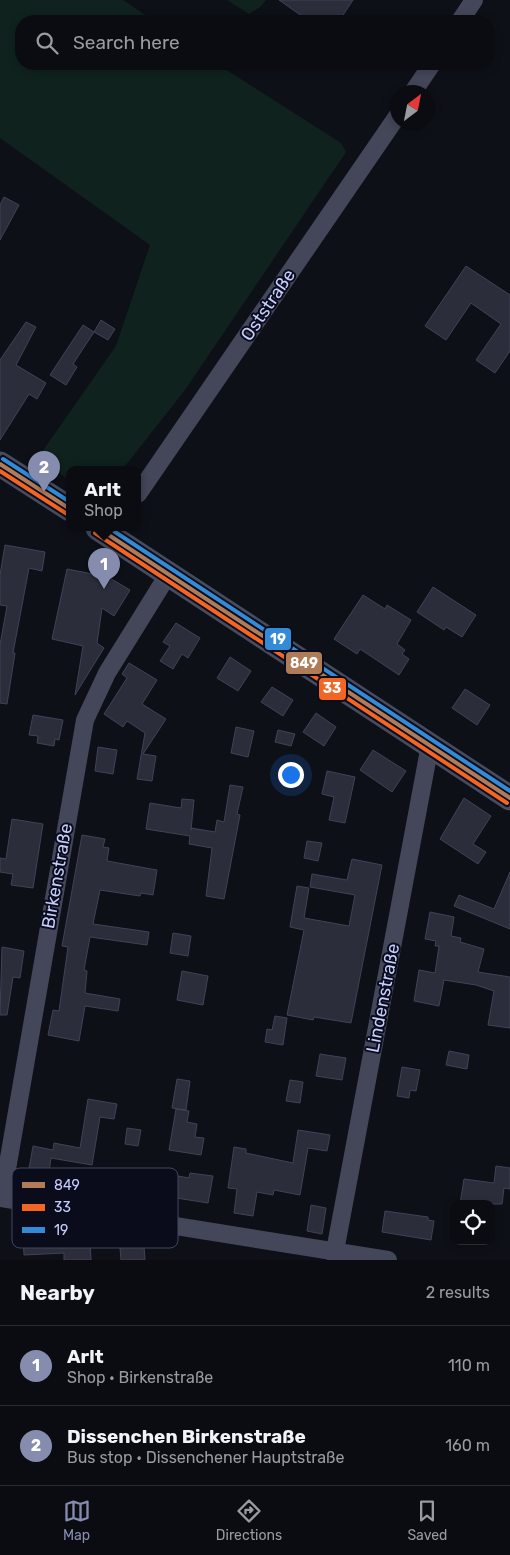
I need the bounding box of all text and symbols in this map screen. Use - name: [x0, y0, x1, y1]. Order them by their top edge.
- search box: [15, 15, 495, 70]
- icon: search: [33, 29, 61, 57]
- text: Search here: [73, 31, 180, 54]
- north arrow: [390, 85, 435, 130]
- street label: Oststraße: [236, 265, 300, 345]
- pin: 2: [28, 451, 60, 492]
- popup: [66, 466, 141, 531]
- text: Arlt: [84, 478, 121, 501]
- text: Shop: [84, 501, 123, 520]
- pin: 1: [88, 548, 120, 589]
- line badge: 19: [264, 627, 292, 651]
- text: 19: [270, 631, 286, 648]
- line badge: 849: [285, 651, 323, 675]
- text: 849: [290, 655, 318, 672]
- line badge: 33: [318, 677, 347, 701]
- text: 33: [323, 680, 341, 697]
- your location: [278, 762, 304, 788]
- street label: Birkenstraße: [37, 822, 77, 930]
- street label: Lindenstraße: [362, 942, 404, 1054]
- legend: [12, 1168, 178, 1248]
- text: 849: [54, 1177, 80, 1194]
- text: 33: [54, 1199, 71, 1216]
- map controls: [450, 1200, 495, 1245]
- button: locate: [450, 1200, 495, 1245]
- text: 19: [54, 1222, 68, 1239]
- text: Nearby: [20, 1280, 95, 1305]
- text: 2 results: [426, 1283, 490, 1302]
- text: Arlt: [67, 1345, 104, 1368]
- text: 1: [32, 1356, 40, 1375]
- text: 110 m: [448, 1356, 490, 1375]
- text: Shop · Birkenstraße: [67, 1368, 213, 1387]
- text: Dissenchen Birkenstraße: [67, 1425, 306, 1448]
- text: 2: [31, 1436, 41, 1455]
- text: 160 m: [445, 1436, 490, 1455]
- text: Bus stop · Dissenchener Hauptstraße: [67, 1448, 345, 1467]
- tab: Map: [63, 1497, 91, 1544]
- tab: Directions: [216, 1497, 282, 1544]
- tab: Saved: [407, 1497, 447, 1544]

